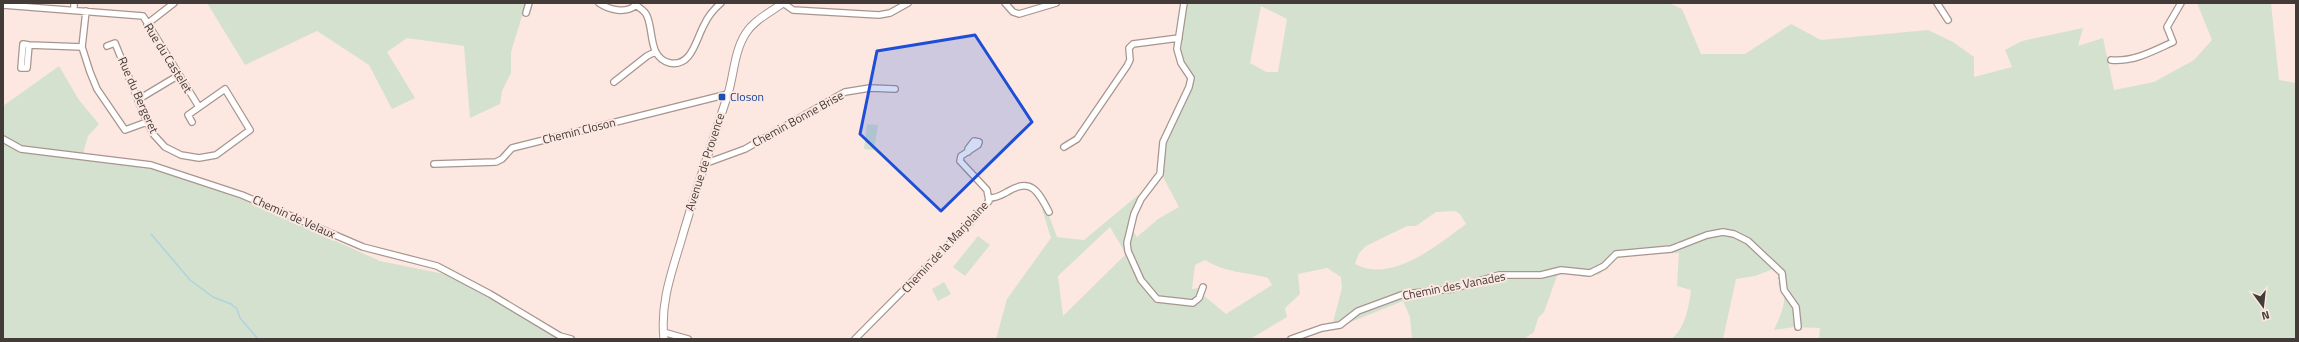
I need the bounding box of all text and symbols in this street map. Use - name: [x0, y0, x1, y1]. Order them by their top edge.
- street label: Rue du Castelet: [139, 19, 198, 97]
- street label: Rue du Bergeret: [113, 54, 164, 137]
- street label: Chemin Bonne Brise: [749, 86, 847, 152]
- place label: Closon: [730, 87, 764, 106]
- marker: Closon: [717, 92, 727, 102]
- street label: Avenue de Provence: [680, 110, 729, 213]
- street label: Chemin Closon: [540, 112, 617, 149]
- street label: Chemin de Velaux: [250, 190, 339, 244]
- street label: Chemin de la Marjolaine: [897, 196, 993, 297]
- street label: Chemin des Vanades: [1401, 266, 1507, 305]
- north arrow: [2243, 286, 2283, 326]
- text: N: [2260, 307, 2271, 324]

